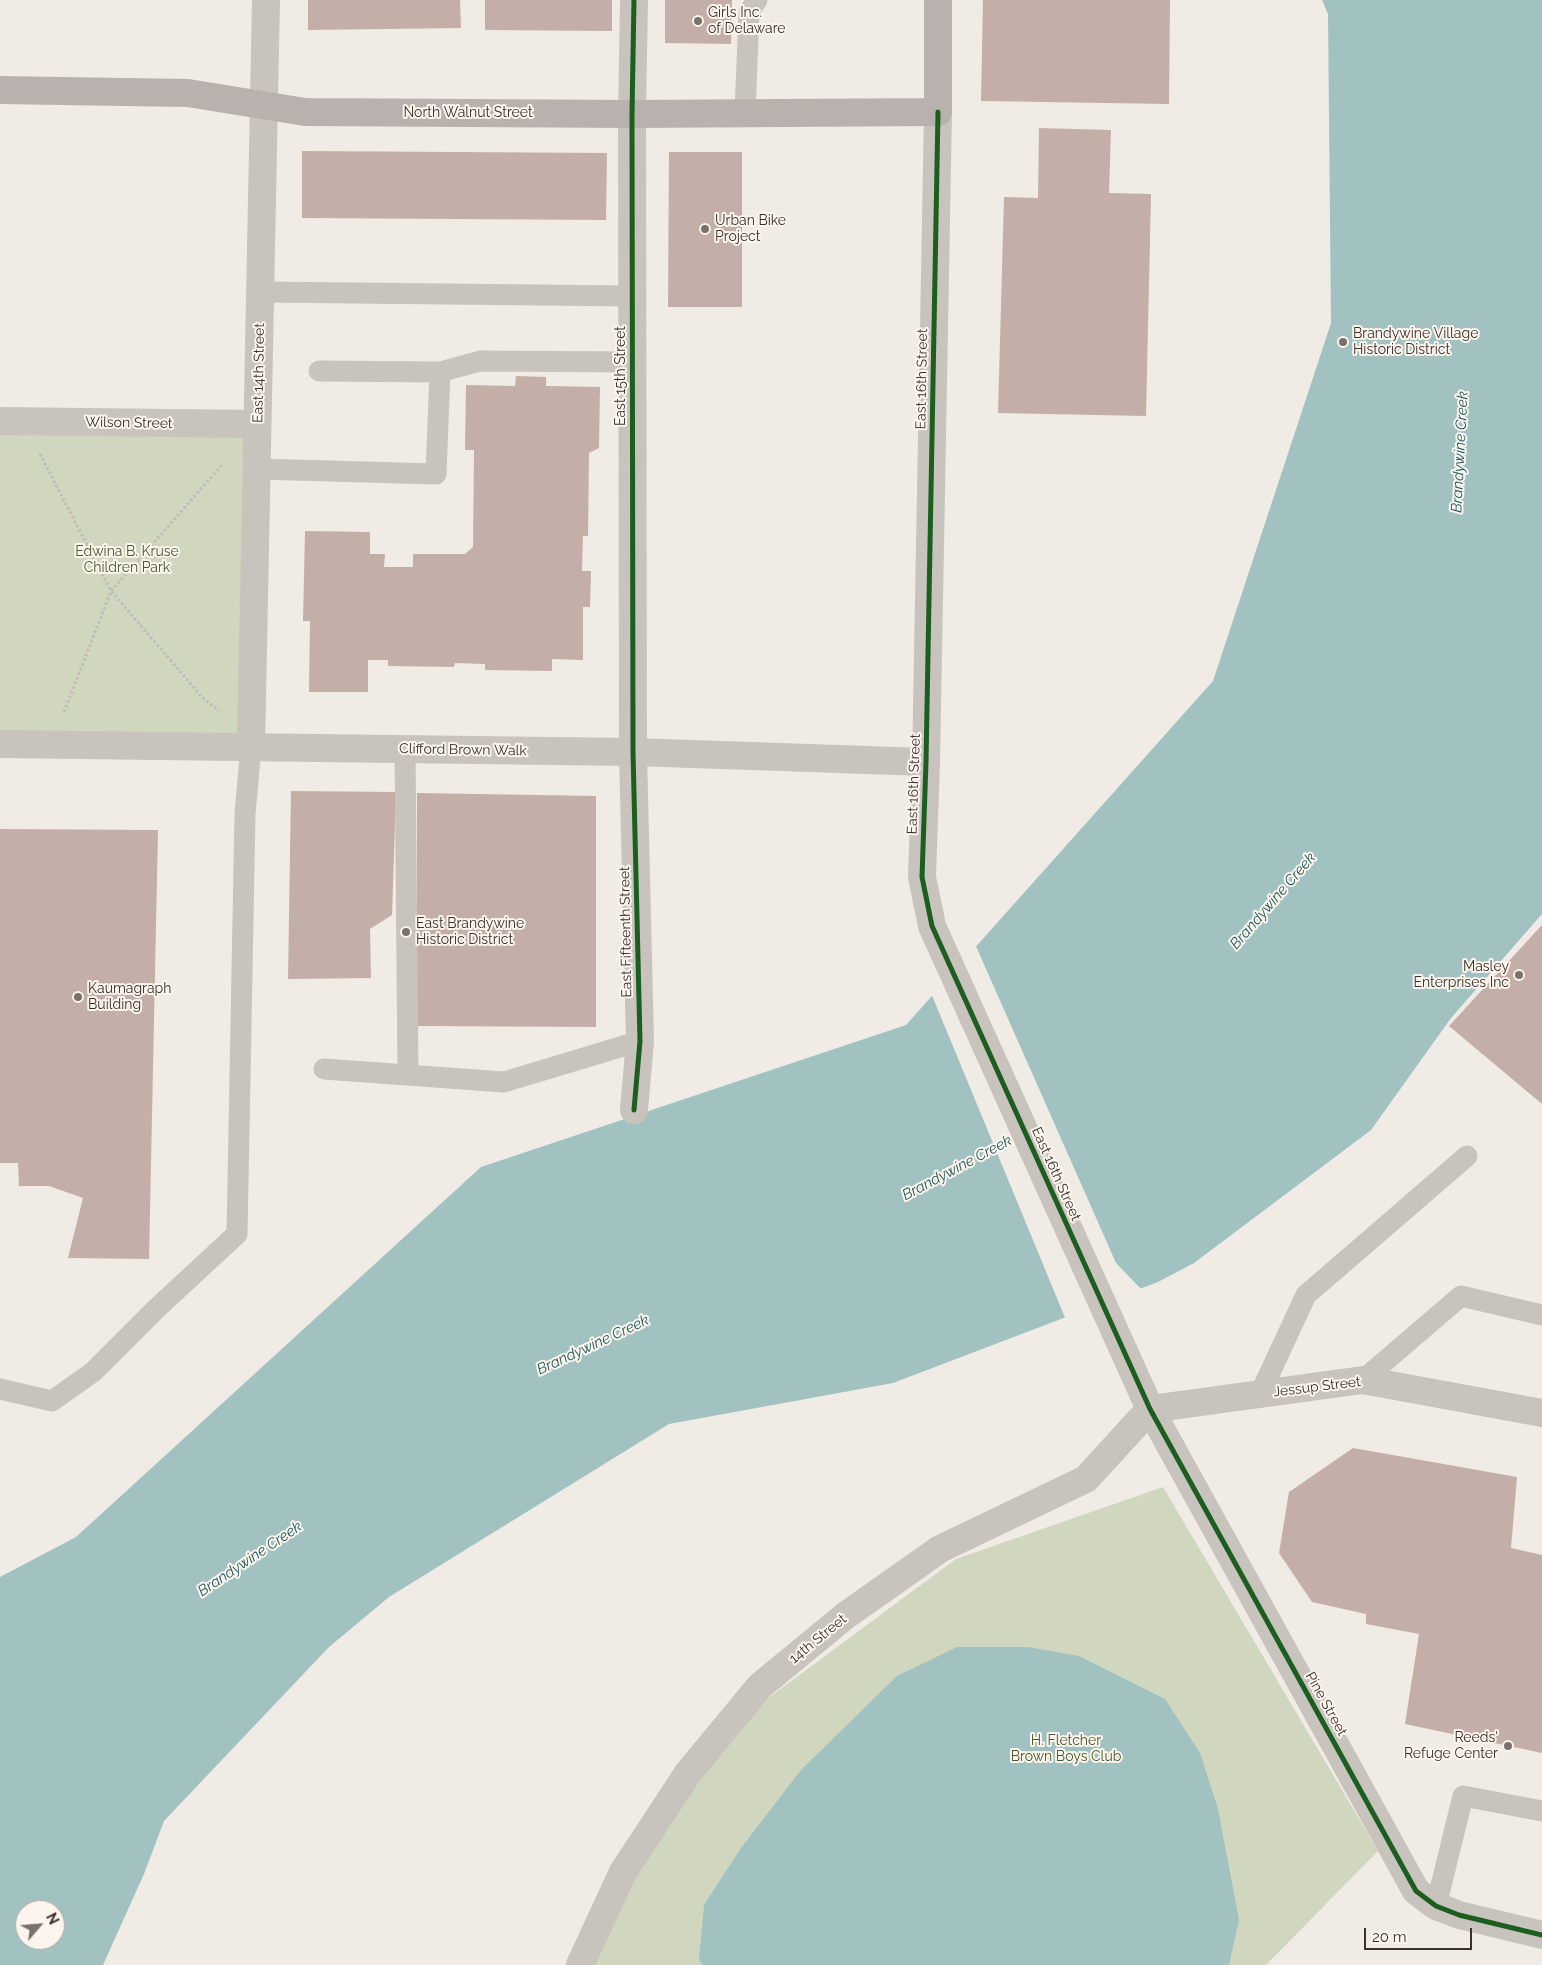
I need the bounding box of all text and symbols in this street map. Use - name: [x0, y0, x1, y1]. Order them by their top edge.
- place label: Girls Inc. of Delaware: [708, 5, 786, 38]
- marker: Girls Inc. of Delaware: [692, 15, 704, 27]
- street label: North Walnut Street: [403, 105, 533, 121]
- place label: Urban Bike Project: [715, 213, 786, 246]
- marker: Urban Bike Project: [699, 223, 711, 235]
- street label: East 14th Street: [250, 323, 268, 423]
- street label: East 15th Street: [613, 326, 629, 426]
- place label: Brandywine Village Historic District: [1353, 326, 1478, 358]
- street label: East 16th Street: [913, 328, 931, 430]
- marker: Brandywine Village Historic District: [1337, 336, 1349, 348]
- water label: Brandywine Creek: [1448, 391, 1472, 513]
- street label: Wilson Street: [85, 414, 173, 432]
- park label: Edwina B. Kruse Children Park: [75, 544, 179, 576]
- street label: East 16th Street: [904, 733, 924, 835]
- street label: Clifford Brown Walk: [399, 740, 527, 760]
- water label: Brandywine Creek: [1226, 849, 1320, 953]
- street label: East Fifteenth Street: [616, 866, 636, 998]
- place label: East Brandywine Historic District: [416, 916, 524, 949]
- marker: East Brandywine Historic District: [400, 926, 412, 938]
- place label: Masley Enterprises Inc: [1414, 959, 1509, 992]
- marker: Masley Enterprises Inc: [1513, 969, 1525, 981]
- place label: Kaumagraph Building: [88, 981, 171, 1014]
- marker: Kaumagraph Building: [72, 991, 84, 1003]
- street label: East 16th Street: [1028, 1125, 1084, 1223]
- water label: Brandywine Creek: [899, 1131, 1015, 1205]
- water label: Brandywine Creek: [534, 1311, 652, 1379]
- street label: Jessup Street: [1272, 1373, 1362, 1401]
- water label: Brandywine Creek: [195, 1518, 305, 1600]
- street label: 14th Street: [786, 1611, 850, 1667]
- street label: Pine Street: [1302, 1669, 1350, 1739]
- place label: Reeds' Refuge Center: [1404, 1730, 1498, 1762]
- park label: H. Fletcher Brown Boys Club: [1011, 1733, 1121, 1765]
- marker: Reeds' Refuge Center: [1502, 1740, 1514, 1752]
- north arrow: [15, 1900, 65, 1950]
- text: N: [43, 1910, 62, 1927]
- scale bar: [1367, 1918, 1474, 1950]
- text: 20 m: [1372, 1928, 1407, 1946]

